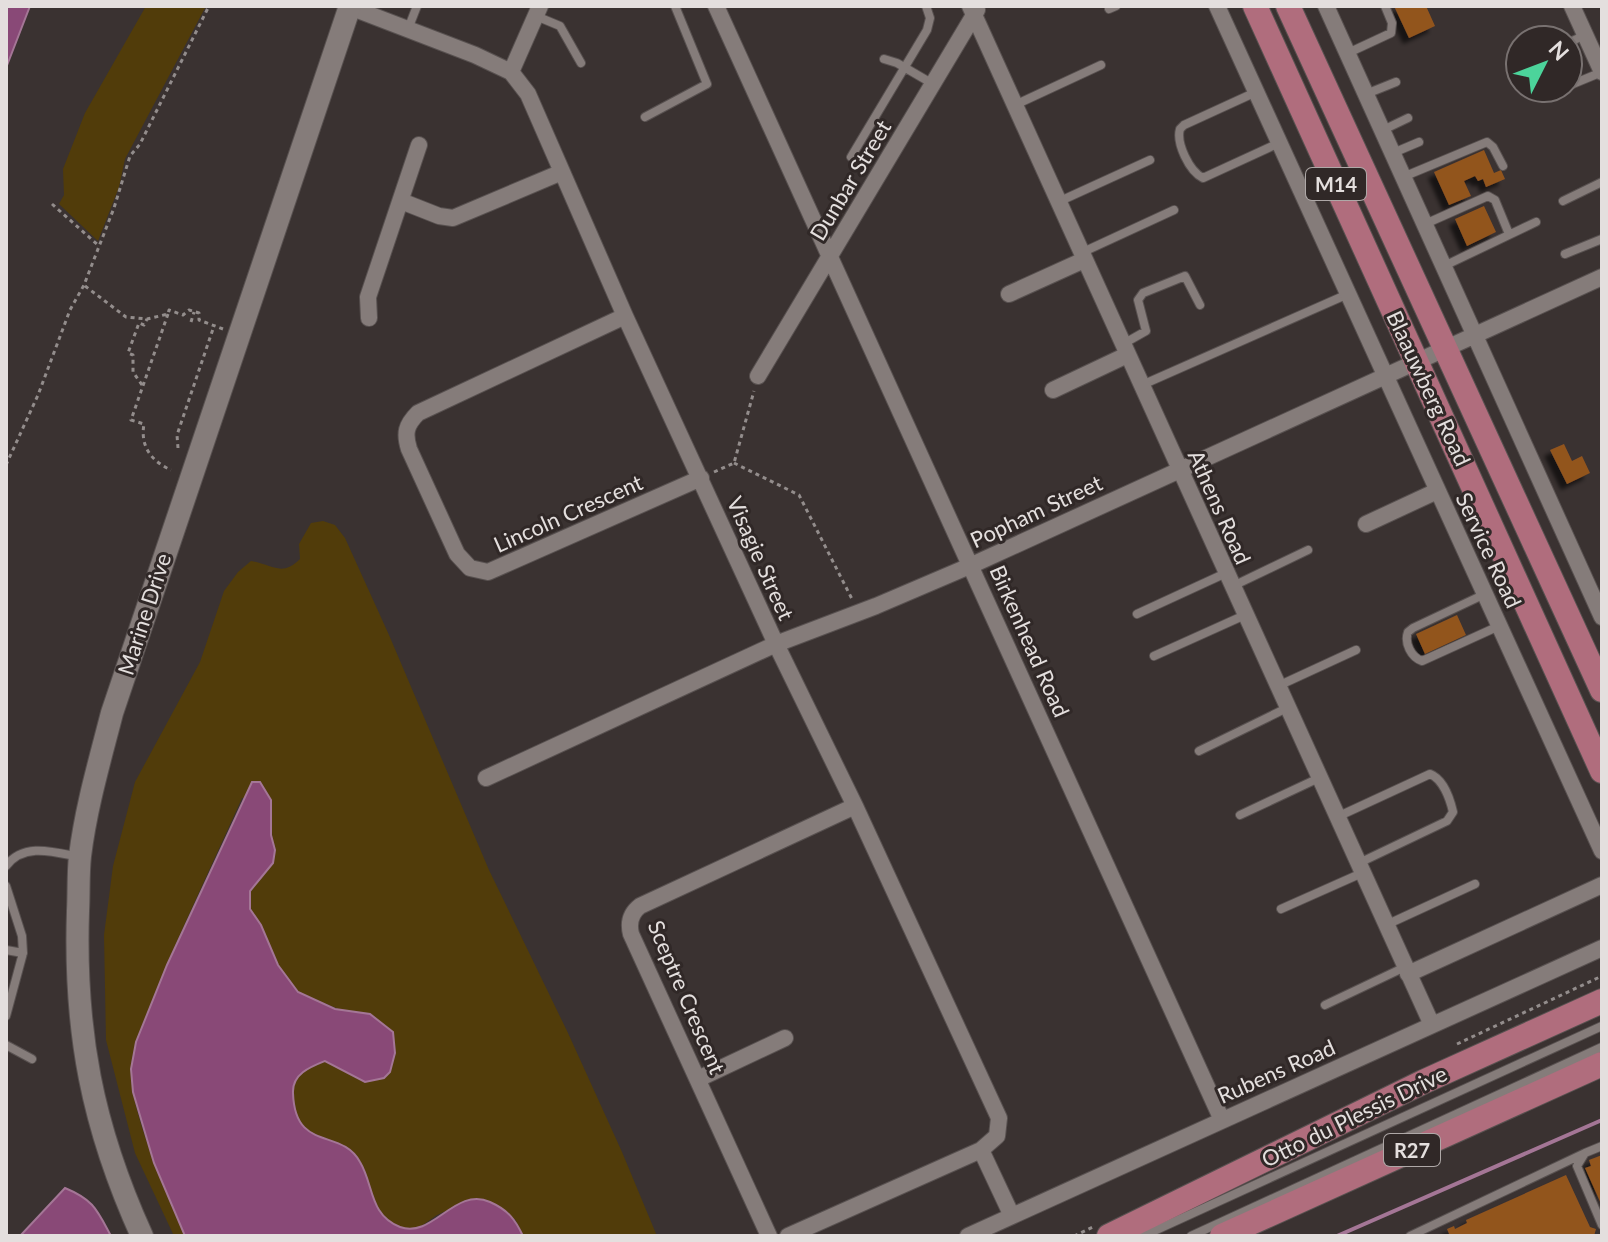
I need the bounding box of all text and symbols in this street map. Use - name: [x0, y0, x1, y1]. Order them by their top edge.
- north arrow: [1504, 24, 1584, 104]
- text: N: [1544, 35, 1575, 66]
- street label: Dunbar Street: [804, 115, 897, 245]
- road number: M14: [1306, 168, 1366, 200]
- street label: Blaauwberg Road: [1381, 306, 1477, 470]
- street label: Athens Road: [1183, 446, 1257, 568]
- street label: Lincoln Crescent: [489, 468, 647, 558]
- street label: Popham Street: [966, 469, 1106, 553]
- street label: Service Road: [1450, 488, 1528, 612]
- street label: Visagie Street: [722, 492, 800, 624]
- street label: Marine Drive: [112, 550, 176, 678]
- street label: Birkenhead Road: [984, 561, 1076, 721]
- street label: Sceptre Crescent: [643, 916, 731, 1078]
- street label: Rubens Road: [1213, 1033, 1339, 1109]
- street label: Otto du Plessis Drive: [1257, 1059, 1451, 1173]
- road number: R27: [1384, 1134, 1440, 1166]

